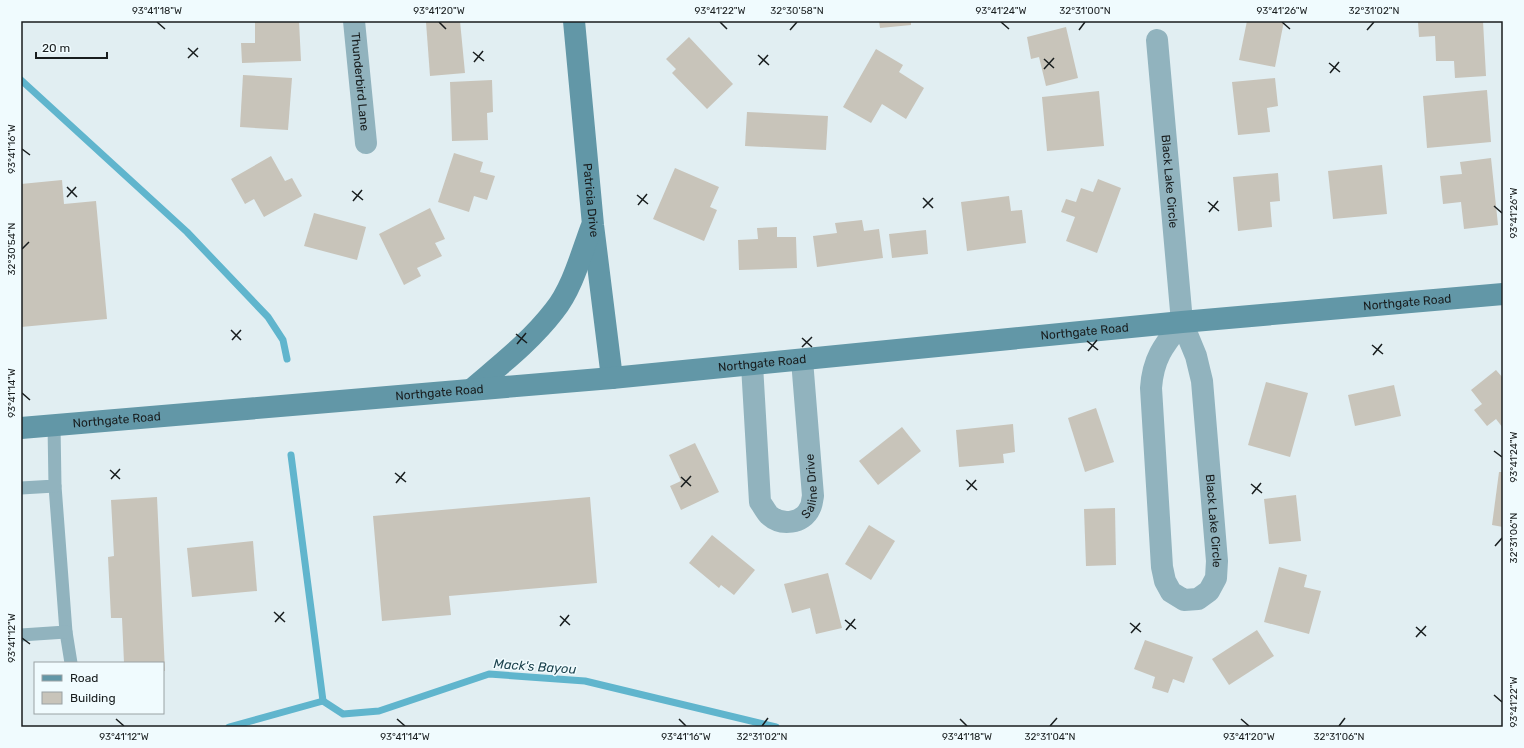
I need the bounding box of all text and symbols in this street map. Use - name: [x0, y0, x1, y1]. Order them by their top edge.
- text: 93°41'18"W: [132, 5, 182, 17]
- text: 93°41'20"W: [413, 5, 465, 17]
- text: 93°41'22"W: [694, 5, 746, 17]
- text: 32°30'58"N: [770, 5, 824, 17]
- text: 93°41'24"W: [975, 5, 1027, 17]
- text: 32°31'00"N: [1059, 5, 1111, 17]
- text: 93°41'26"W: [1257, 5, 1308, 17]
- text: 32°31'02"N: [1349, 5, 1400, 17]
- street label: Thunderbird Lane: [348, 32, 372, 132]
- scale bar: [36, 34, 107, 60]
- text: 20 m: [42, 41, 70, 55]
- text: 93°41'16"W: [6, 124, 18, 174]
- street label: Black Lake Circle: [1158, 134, 1181, 229]
- street label: Patricia Drive: [580, 163, 601, 238]
- text: 93°41'26"W: [1508, 188, 1520, 239]
- text: 32°30'54"N: [6, 222, 18, 275]
- street label: Northgate Road: [1363, 292, 1452, 313]
- street label: Northgate Road: [1040, 320, 1129, 343]
- street label: Northgate Road: [717, 352, 807, 375]
- text: 93°41'14"W: [6, 368, 18, 418]
- street label: Northgate Road: [395, 382, 484, 403]
- street label: Northgate Road: [72, 409, 161, 431]
- text: 93°41'24"W: [1508, 431, 1520, 483]
- street label: Saline Drive: [798, 453, 820, 522]
- street label: Black Lake Circle: [1203, 474, 1224, 568]
- text: 32°31'06"N: [1508, 513, 1520, 563]
- text: 93°41'12"W: [6, 613, 18, 663]
- water label: Mack's Bayou: [493, 656, 577, 677]
- legend: [34, 662, 164, 714]
- text: Road: [70, 671, 98, 685]
- text: 93°41'22"W: [1508, 676, 1520, 728]
- text: Building: [70, 691, 116, 705]
- text: 93°41'12"W: [99, 731, 149, 743]
- text: 93°41'14"W: [380, 731, 430, 743]
- text: 93°41'16"W: [661, 731, 711, 743]
- text: 32°31'02"N: [737, 731, 788, 743]
- text: 93°41'18"W: [942, 731, 992, 743]
- text: 32°31'04"N: [1024, 731, 1076, 743]
- text: 93°41'20"W: [1223, 731, 1275, 743]
- text: 32°31'06"N: [1314, 731, 1364, 743]

